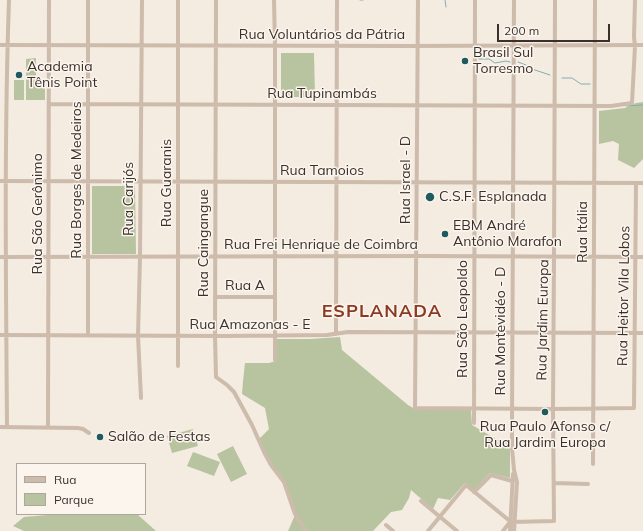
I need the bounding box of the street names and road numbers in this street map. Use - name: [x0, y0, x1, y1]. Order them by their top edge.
- street label: Rua Voluntários da Pátria: [239, 27, 405, 43]
- street label: Rua Tupinambás: [267, 86, 377, 102]
- street label: Rua Borges de Medeiros: [69, 101, 85, 259]
- street label: Rua Israel - D: [398, 136, 414, 224]
- street label: Rua Guaranis: [159, 139, 175, 227]
- street label: Rua São Gerônimo: [30, 153, 46, 275]
- street label: Rua Carijós: [121, 162, 137, 236]
- street label: Rua Tamoios: [280, 163, 364, 179]
- street label: Rua Caingangue: [196, 189, 212, 297]
- street label: Rua Itália: [575, 201, 591, 263]
- street label: Rua Heitor Vila Lobos: [614, 226, 634, 366]
- street label: Rua Frei Henrique de Coimbra: [224, 237, 418, 253]
- street label: Rua Jardim Europa: [534, 259, 552, 381]
- street label: Rua São Leopoldo: [455, 260, 471, 378]
- street label: Rua Montevidéo - D: [493, 267, 509, 395]
- street label: Rua A: [225, 278, 265, 294]
- street label: Rua Amazonas - E: [189, 317, 311, 333]

